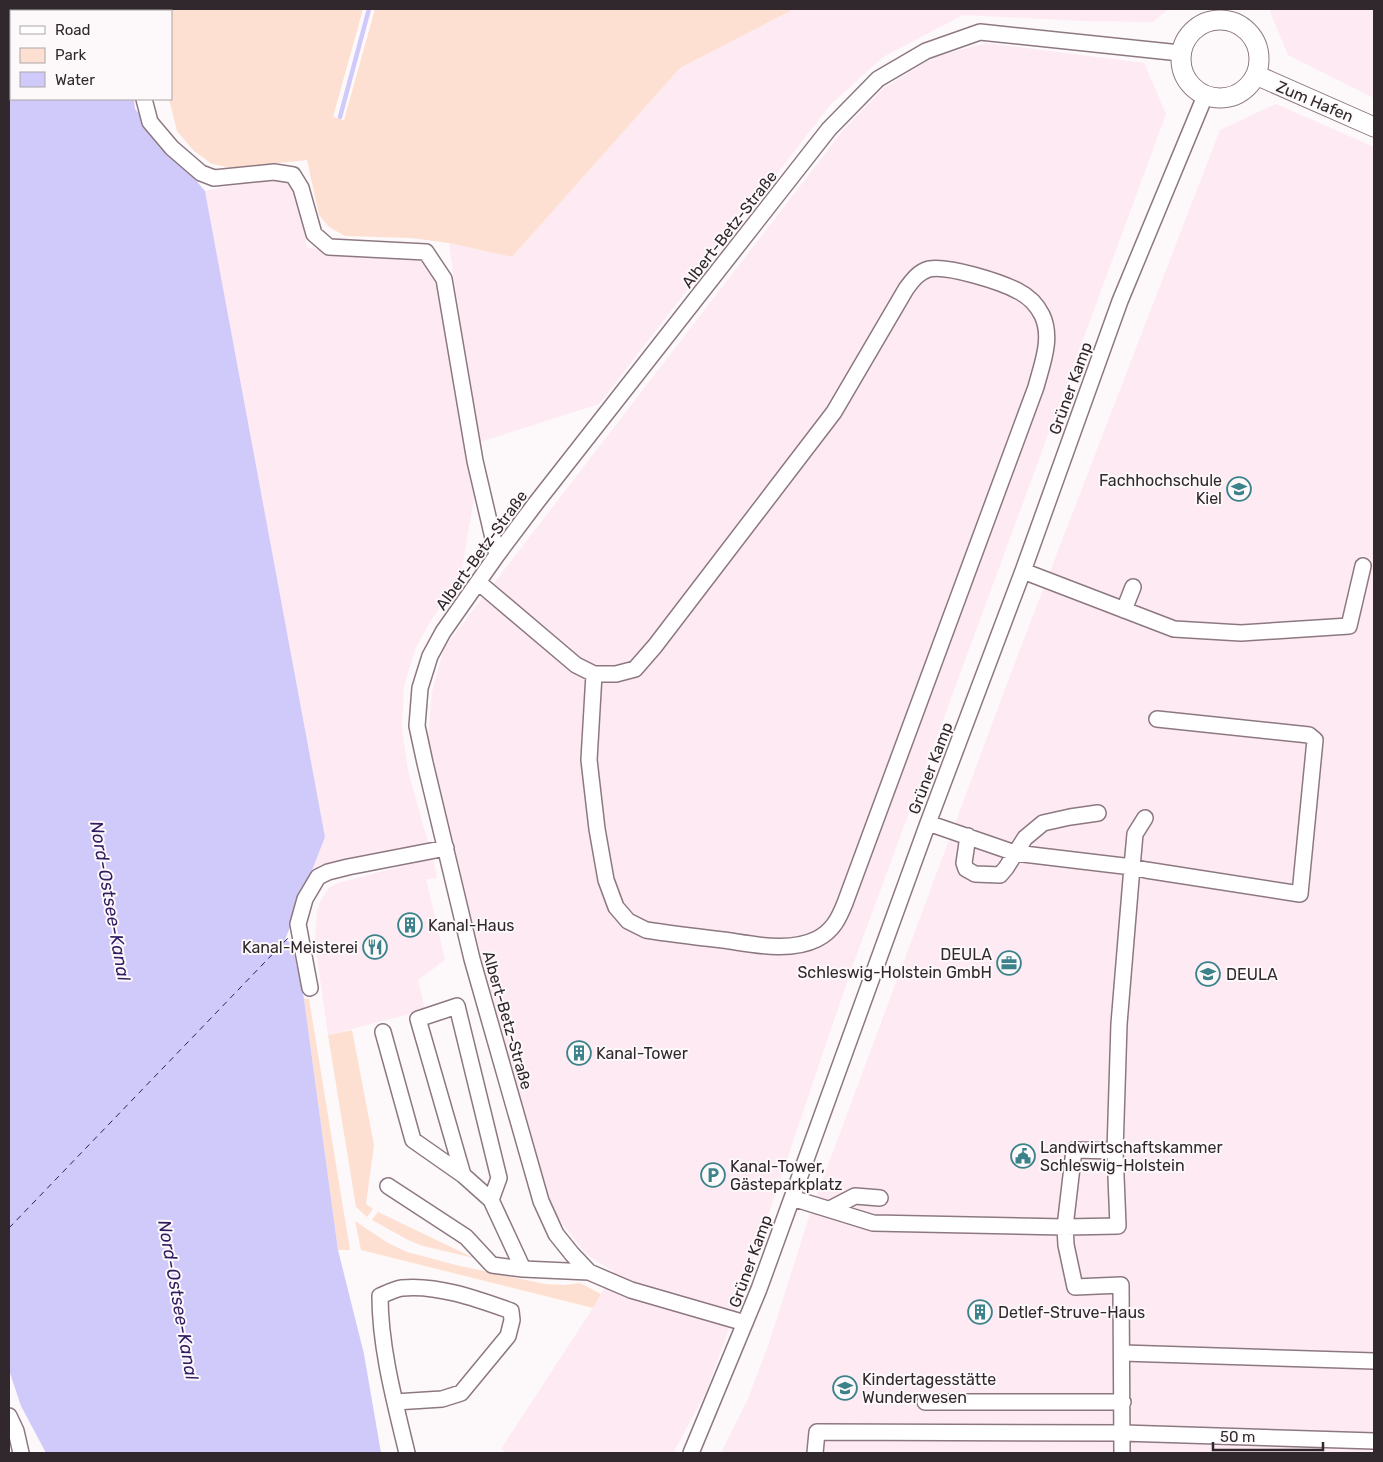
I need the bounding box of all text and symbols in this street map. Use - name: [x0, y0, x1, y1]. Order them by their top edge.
- legend: [10, 10, 172, 100]
- text: Road: [55, 21, 91, 39]
- text: Park: [55, 46, 86, 64]
- text: Water: [55, 71, 95, 89]
- street label: Zum Hafen: [1273, 77, 1356, 126]
- street label: Albert-Betz-Straße: [678, 167, 781, 292]
- street label: Grüner Kamp: [1045, 339, 1096, 437]
- place label: Fachhochschule Kiel: [1099, 471, 1222, 508]
- school or university icon: Fachhochschule Kiel: [1226, 476, 1252, 502]
- street label: Albert-Betz-Straße: [432, 487, 531, 614]
- street label: Grüner Kamp: [904, 719, 957, 817]
- water label: Nord-Ostsee-Kanal: [85, 819, 135, 983]
- building icon: Kanal-Haus: [397, 912, 423, 938]
- place label: Kanal-Haus: [428, 916, 514, 935]
- restaurant icon: Kanal-Meisterei: [362, 934, 388, 960]
- place label: Kanal-Meisterei: [242, 938, 358, 957]
- place label: DEULA Schleswig-Holstein GmbH: [797, 945, 992, 982]
- street label: Albert-Betz-Straße: [479, 949, 536, 1092]
- office icon: DEULA Schleswig-Holstein GmbH: [996, 950, 1022, 976]
- school or university icon: DEULA: [1195, 961, 1221, 987]
- place label: DEULA: [1226, 965, 1278, 984]
- building icon: Kanal-Tower: [566, 1040, 592, 1066]
- place label: Kanal-Tower: [596, 1044, 688, 1063]
- place label: Landwirtschaftskammer Schleswig-Holstein: [1040, 1138, 1223, 1175]
- public building icon: Landwirtschaftskammer Schleswig-Holstein: [1010, 1143, 1036, 1169]
- place label: Kanal-Tower, Gästeparkplatz: [730, 1157, 842, 1194]
- parking icon: Kanal-Tower, Gästeparkplatz: [700, 1162, 726, 1188]
- street label: Grüner Kamp: [725, 1212, 776, 1310]
- water label: Nord-Ostsee-Kanal: [153, 1218, 203, 1382]
- building icon: Detlef-Struve-Haus: [967, 1299, 993, 1325]
- place label: Detlef-Struve-Haus: [998, 1303, 1145, 1322]
- place label: Kindertagesstätte Wunderwesen: [862, 1370, 996, 1407]
- school or university icon: Kindertagesstätte Wunderwesen: [832, 1375, 858, 1401]
- scale bar: [1213, 1420, 1323, 1452]
- text: 50 m: [1220, 1428, 1255, 1446]

